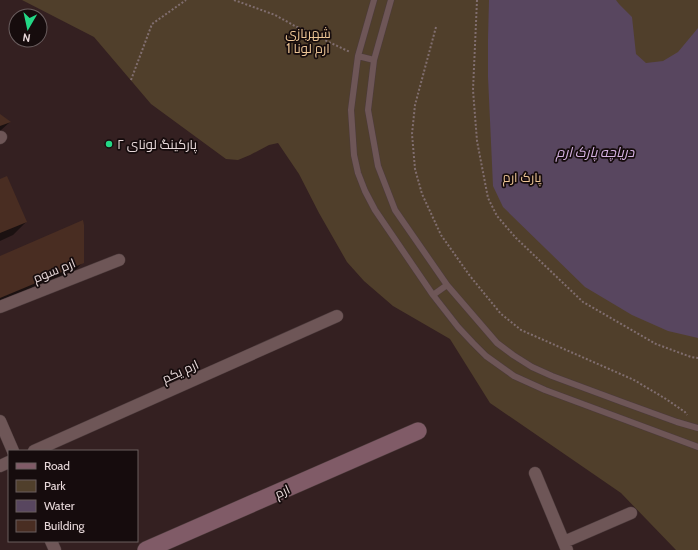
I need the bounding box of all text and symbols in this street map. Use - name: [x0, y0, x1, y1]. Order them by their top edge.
- north arrow: [8, 8, 48, 48]
- park label: شهربازی ارم لونا 1: [285, 25, 331, 58]
- text: N: [21, 30, 31, 45]
- place label: پارکینگ لونای ۲: [117, 136, 197, 154]
- marker: پارکینگ لونای ۲: [104, 139, 114, 149]
- water label: دریاچه پارک ارم: [555, 143, 636, 162]
- park label: پارک ارم: [503, 169, 542, 187]
- street label: ارم سوم: [30, 254, 78, 288]
- street label: ارم یکم: [159, 356, 202, 388]
- legend: [8, 450, 138, 542]
- text: Road: [44, 458, 70, 473]
- text: Park: [44, 478, 66, 493]
- street label: ارم: [272, 481, 293, 503]
- text: Water: [44, 498, 75, 513]
- text: Building: [44, 518, 86, 533]

